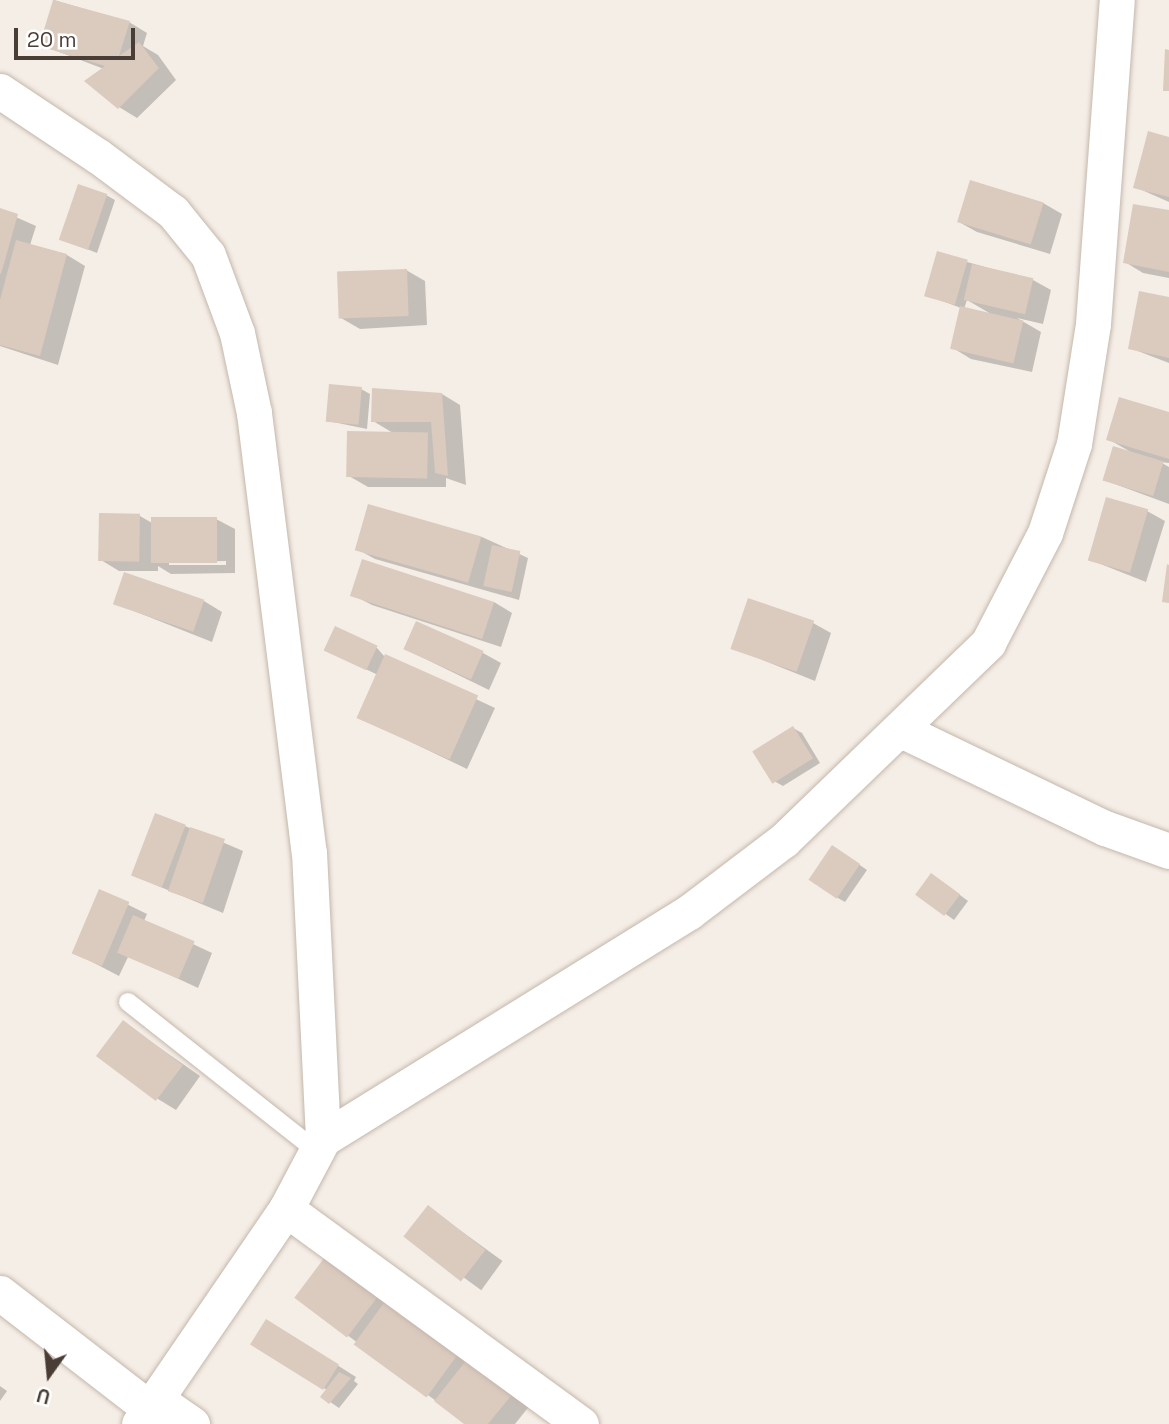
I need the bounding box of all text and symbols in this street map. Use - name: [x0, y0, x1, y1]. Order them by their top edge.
- scale bar: [18, 14, 138, 58]
- text: 20 m: [27, 26, 77, 53]
- north arrow: [14, 1340, 84, 1410]
- text: U: [34, 1382, 53, 1409]

